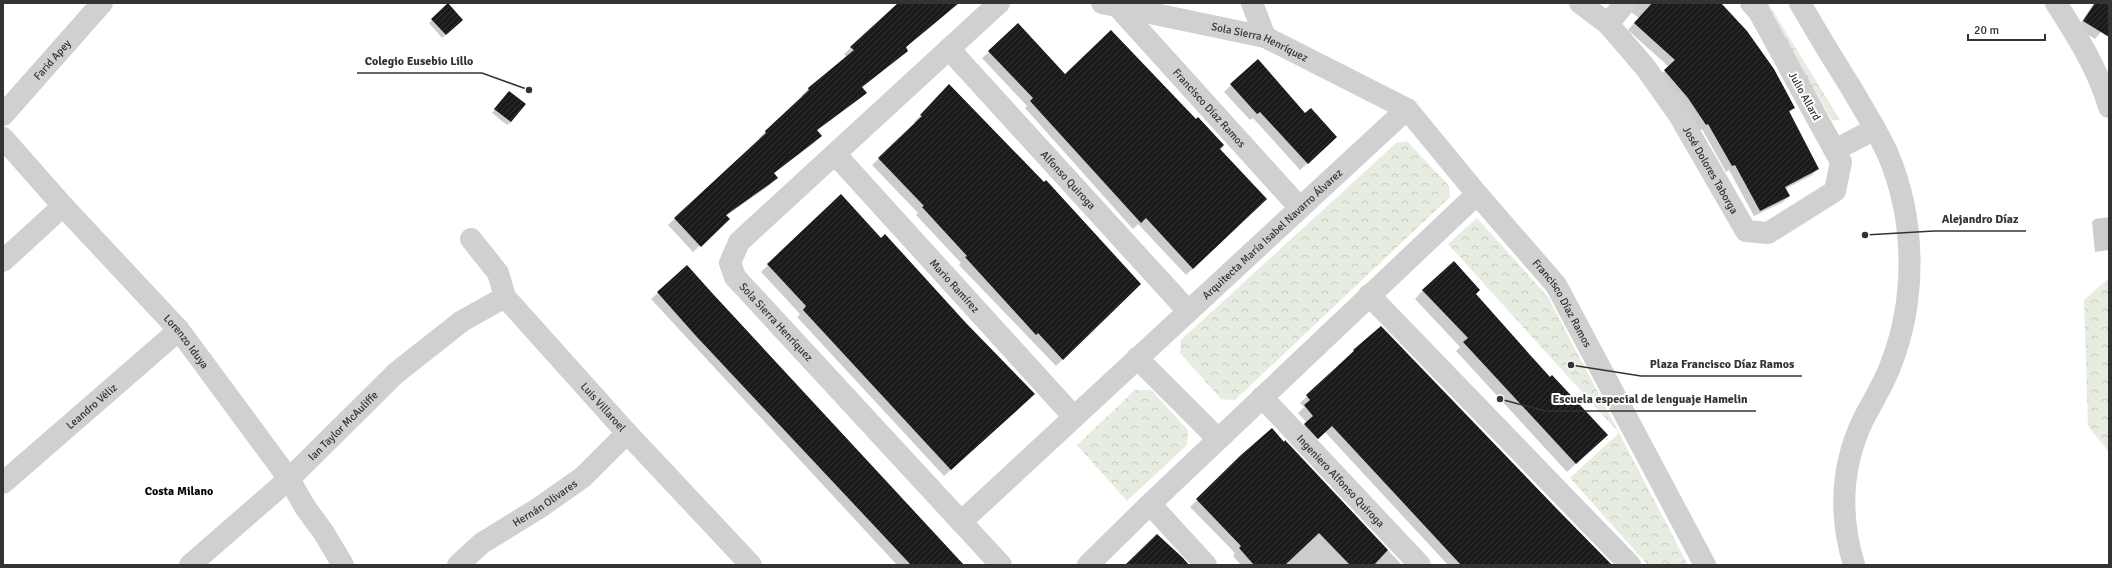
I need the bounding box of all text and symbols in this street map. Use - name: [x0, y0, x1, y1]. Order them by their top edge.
- scale bar: [1968, 16, 2045, 42]
- street label: Sola Sierra Henríquez: [1210, 20, 1310, 65]
- text: 20 m: [1974, 23, 1999, 38]
- street label: Farid Apey: [31, 36, 74, 83]
- callout: Colegio Eusebio Lillo: [357, 49, 482, 73]
- text: Colegio Eusebio Lillo: [365, 54, 473, 69]
- street label: Francisco Díaz Ramos: [1170, 66, 1248, 151]
- street label: Julio Allard: [1786, 70, 1823, 123]
- street label: José Dolores Taborga: [1680, 124, 1741, 217]
- street label: Alfonso Quiroga: [1038, 148, 1098, 213]
- street label: Arquitecta María Isabel Navarro Álvarez: [1200, 166, 1345, 302]
- callout: Alejandro Díaz: [1934, 207, 2026, 231]
- text: Alejandro Díaz: [1942, 212, 2019, 227]
- street label: Mario Ramírez: [927, 257, 982, 316]
- street label: Francisco Díaz Ramos: [1530, 257, 1594, 350]
- street label: Sola Sierra Henríquez: [737, 280, 816, 364]
- street label: Lorenzo Iduya: [161, 312, 211, 372]
- callout: Plaza Francisco Díaz Ramos: [1641, 352, 1802, 376]
- text: Plaza Francisco Díaz Ramos: [1650, 357, 1795, 372]
- street label: Luis Villaroel: [578, 380, 628, 434]
- street label: Leandro Véliz: [64, 381, 120, 432]
- callout: Escuela especial de lenguaje Hamelin: [1545, 387, 1756, 411]
- street label: Ian Taylor McAuliffe: [306, 389, 381, 463]
- text: Escuela especial de lenguaje Hamelin: [1552, 392, 1748, 407]
- street label: Ingeniero Alfonso Quiroga: [1294, 432, 1387, 530]
- street label: Hernán Olivares: [510, 477, 580, 530]
- district label: Costa Milano: [145, 484, 213, 499]

